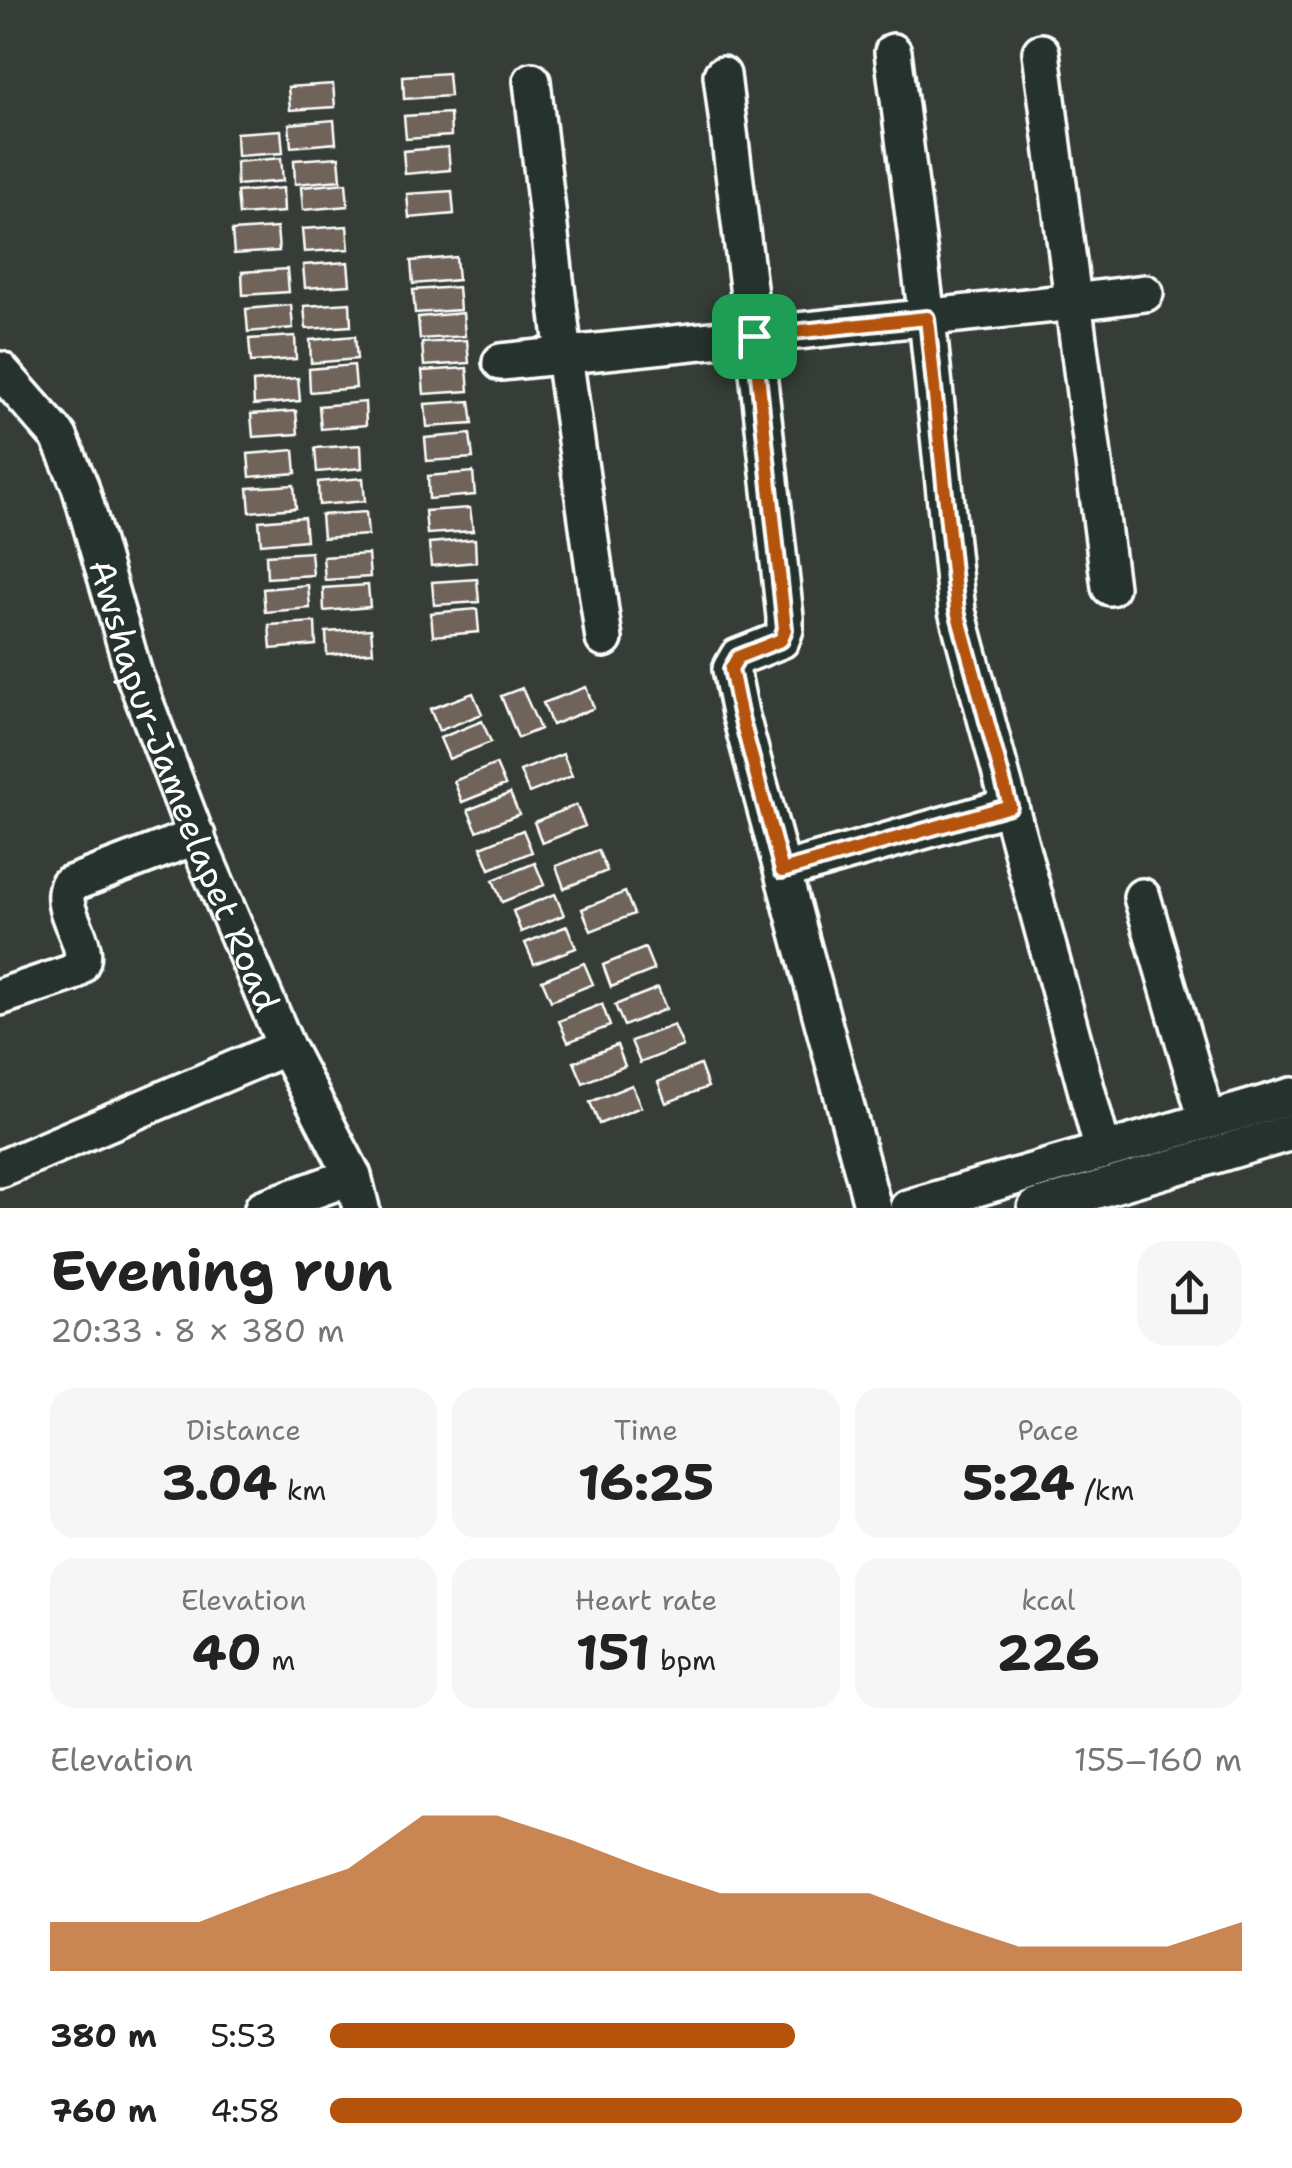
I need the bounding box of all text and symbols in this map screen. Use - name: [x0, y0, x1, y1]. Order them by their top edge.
- pin: [712, 294, 797, 379]
- icon: arrive: [727, 309, 782, 364]
- street label: Awshapur-Jameelapet Road: [79, 554, 291, 1019]
- text: Evening run: [50, 1234, 393, 1308]
- button: share: [1137, 1241, 1242, 1346]
- text: 20:33 · 8 × 380 m: [50, 1309, 345, 1352]
- text: Distance: [186, 1411, 301, 1449]
- text: Time: [614, 1411, 678, 1449]
- text: Pace: [1018, 1411, 1079, 1449]
- text: 3.04: [161, 1449, 277, 1516]
- text: 16:25: [578, 1449, 714, 1516]
- text: 5:24: [962, 1449, 1075, 1516]
- text: km: [277, 1471, 326, 1509]
- text: /km: [1075, 1471, 1134, 1509]
- text: Elevation: [181, 1581, 306, 1619]
- text: Heart rate: [575, 1581, 717, 1619]
- text: kcal: [1021, 1581, 1076, 1619]
- text: 40: [192, 1619, 262, 1686]
- text: 151: [576, 1619, 650, 1686]
- text: 226: [997, 1619, 1100, 1686]
- text: m: [262, 1641, 295, 1679]
- text: bpm: [650, 1641, 716, 1679]
- text: Elevation: [50, 1738, 193, 1781]
- text: 155–160 m: [1074, 1738, 1242, 1781]
- text: 380 m: [50, 2014, 157, 2057]
- text: 5:53: [210, 2014, 277, 2057]
- text: 760 m: [50, 2089, 157, 2132]
- text: 4:58: [210, 2089, 280, 2132]

